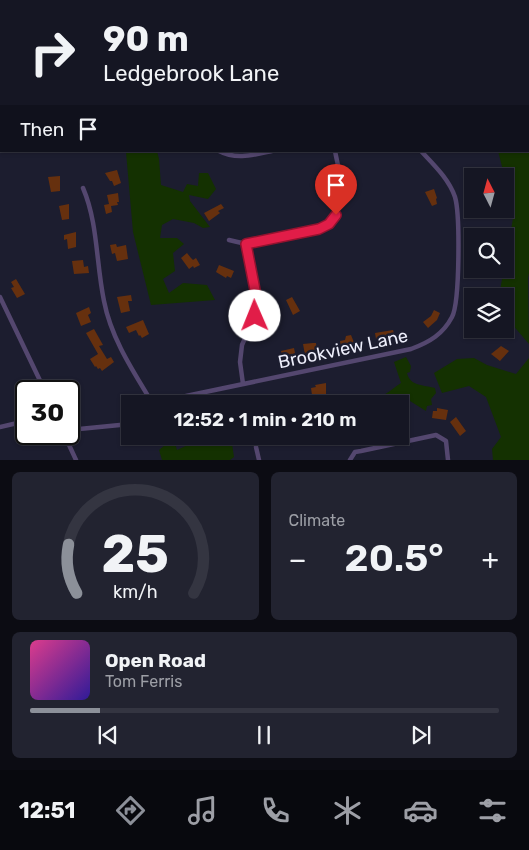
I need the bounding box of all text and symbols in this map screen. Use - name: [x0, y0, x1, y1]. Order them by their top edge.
- text: 90 m: [103, 18, 189, 60]
- icon: right: [20, 20, 85, 85]
- text: Ledgebrook Lane: [103, 60, 279, 87]
- icon: arrive: [74, 115, 102, 143]
- text: Then: [20, 118, 64, 141]
- pin: [315, 164, 357, 215]
- north arrow: [464, 168, 514, 218]
- map controls: [464, 168, 514, 338]
- icon: arrive: [322, 171, 350, 199]
- button: search: [464, 228, 514, 278]
- button: layers: [464, 288, 514, 338]
- position arrow: [228, 289, 280, 341]
- street label: Brookview Lane: [276, 324, 410, 374]
- speed limit sign: 30: [15, 380, 80, 445]
- text: 12:52 · 1 min · 210 m: [173, 408, 357, 431]
- text: Climate: [289, 511, 345, 530]
- text: 25: [102, 523, 169, 585]
- text: 20.5°: [345, 535, 444, 581]
- text: −: [289, 543, 307, 576]
- text: +: [482, 543, 499, 576]
- text: km/h: [113, 581, 158, 602]
- text: Open Road: [105, 649, 206, 672]
- text: Tom Ferris: [105, 672, 182, 691]
- icon: previous: [94, 721, 122, 749]
- icon: pause: [250, 721, 278, 749]
- icon: next: [407, 721, 435, 749]
- icon: directions: [113, 793, 148, 828]
- icon: music: [185, 793, 220, 828]
- icon: phone: [258, 793, 293, 828]
- icon: climate: [330, 793, 365, 828]
- icon: car: [403, 793, 438, 828]
- icon: filters: [475, 793, 510, 828]
- text: 12:51: [19, 797, 75, 824]

